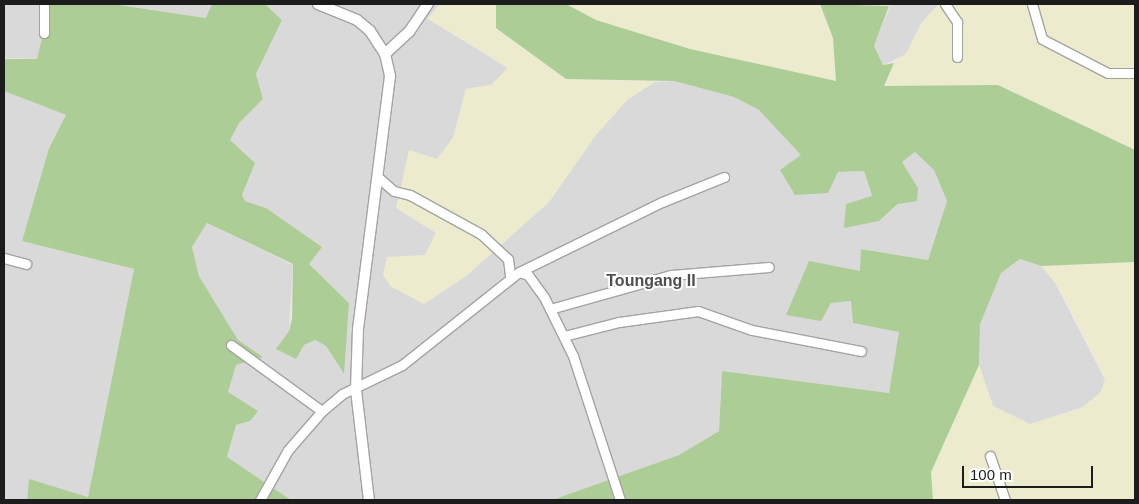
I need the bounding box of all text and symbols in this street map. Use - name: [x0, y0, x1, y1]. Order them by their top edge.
- district label: Toungang II: [606, 271, 696, 291]
- scale bar: [964, 456, 1095, 488]
- text: 100 m: [970, 466, 1012, 483]

